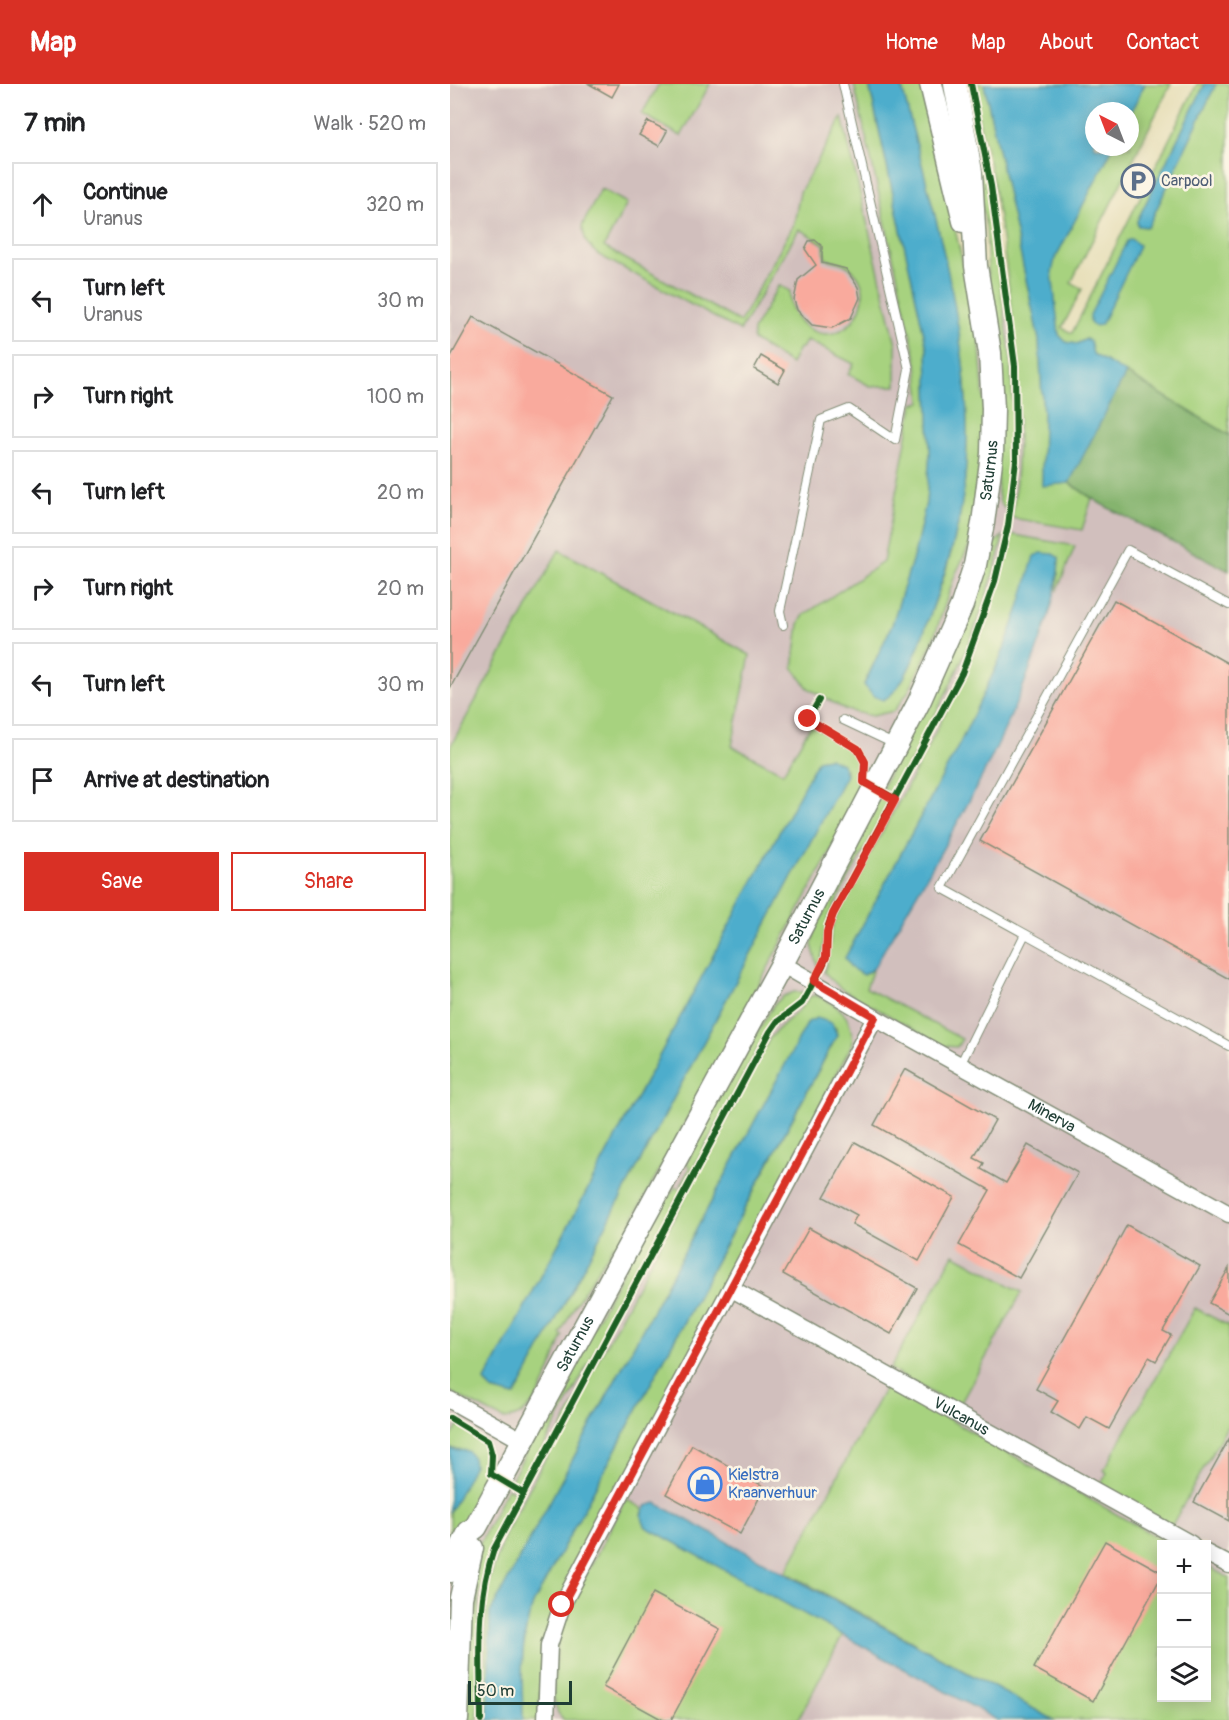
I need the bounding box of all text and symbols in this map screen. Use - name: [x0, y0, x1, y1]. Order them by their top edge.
- text: Map: [30, 25, 76, 60]
- text: Home: [885, 29, 938, 56]
- text: Map: [971, 29, 1006, 56]
- text: About: [1039, 29, 1093, 56]
- text: Contact: [1126, 29, 1199, 56]
- north arrow: [1085, 102, 1139, 156]
- text: 7 min: [24, 107, 86, 139]
- text: Walk · 520 m: [314, 111, 426, 136]
- parking icon: Carpool: [1120, 163, 1156, 199]
- place label: Carpool: [1161, 171, 1213, 191]
- text: Continue: [83, 178, 167, 206]
- icon: ahead: [26, 188, 59, 221]
- text: 320 m: [366, 192, 424, 217]
- text: Uranus: [83, 206, 142, 231]
- text: Turn left: [83, 274, 165, 302]
- icon: left: [26, 284, 59, 317]
- text: 30 m: [377, 288, 424, 313]
- text: Uranus: [83, 302, 142, 327]
- icon: right: [26, 380, 59, 413]
- text: Turn right: [83, 382, 173, 410]
- text: 100 m: [367, 384, 424, 409]
- street label: Saturnus: [976, 440, 1002, 502]
- icon: left: [26, 476, 59, 509]
- text: Turn left: [83, 478, 165, 506]
- text: 20 m: [377, 480, 424, 505]
- icon: right: [26, 572, 59, 605]
- text: Turn right: [83, 574, 173, 602]
- text: 20 m: [377, 576, 424, 601]
- icon: left: [26, 668, 59, 701]
- text: Turn left: [83, 670, 165, 698]
- text: 30 m: [377, 672, 424, 697]
- route end: [794, 705, 820, 731]
- icon: arrive: [26, 764, 59, 797]
- text: Arrive at destination: [83, 766, 269, 794]
- button: Save: [24, 852, 219, 911]
- button: Share: [231, 852, 426, 911]
- street label: Saturnus: [784, 885, 830, 948]
- street label: Minerva: [1024, 1095, 1079, 1137]
- street label: Saturnus: [552, 1313, 599, 1376]
- street label: Vulcanus: [930, 1393, 992, 1440]
- place label: Kielstra Kraanverhuur: [728, 1465, 817, 1503]
- shop icon: Kielstra Kraanverhuur: [687, 1466, 723, 1502]
- map controls: [1157, 1540, 1211, 1702]
- button: +: [1157, 1540, 1211, 1594]
- route start: [548, 1591, 574, 1617]
- button: −: [1157, 1594, 1211, 1648]
- button: layers: [1157, 1648, 1211, 1702]
- scale bar: [468, 1678, 572, 1706]
- text: 50 m: [477, 1681, 514, 1701]

